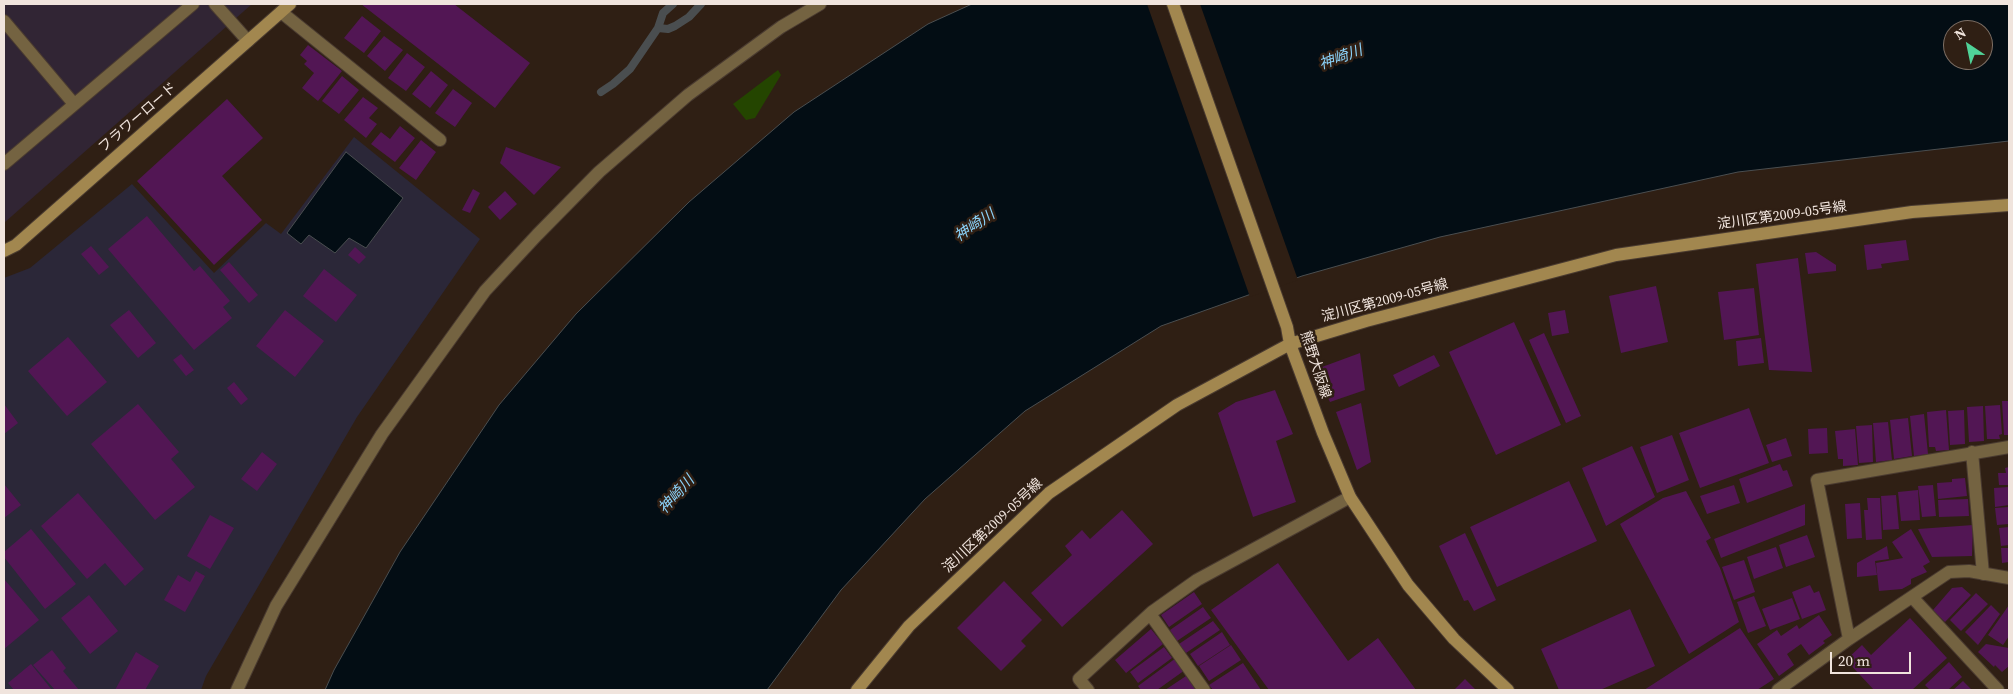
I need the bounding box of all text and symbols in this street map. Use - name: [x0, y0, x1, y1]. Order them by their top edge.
- north arrow: [1943, 20, 1993, 70]
- text: N: [1950, 22, 1970, 45]
- water label: 神崎川: [1317, 42, 1365, 74]
- street label: フラワーロード: [96, 80, 180, 156]
- street label: 淀川区第2009-05号線: [1716, 199, 1848, 233]
- water label: 神崎川: [951, 206, 999, 246]
- street label: 淀川区第2009-05号線: [1320, 276, 1450, 326]
- street label: 熊野大阪線: [1296, 329, 1334, 401]
- water label: 神崎川: [655, 472, 699, 518]
- street label: 淀川区第2009-05号線: [940, 475, 1046, 577]
- scale bar: [1833, 642, 1914, 674]
- text: 20 m: [1838, 650, 1870, 671]

